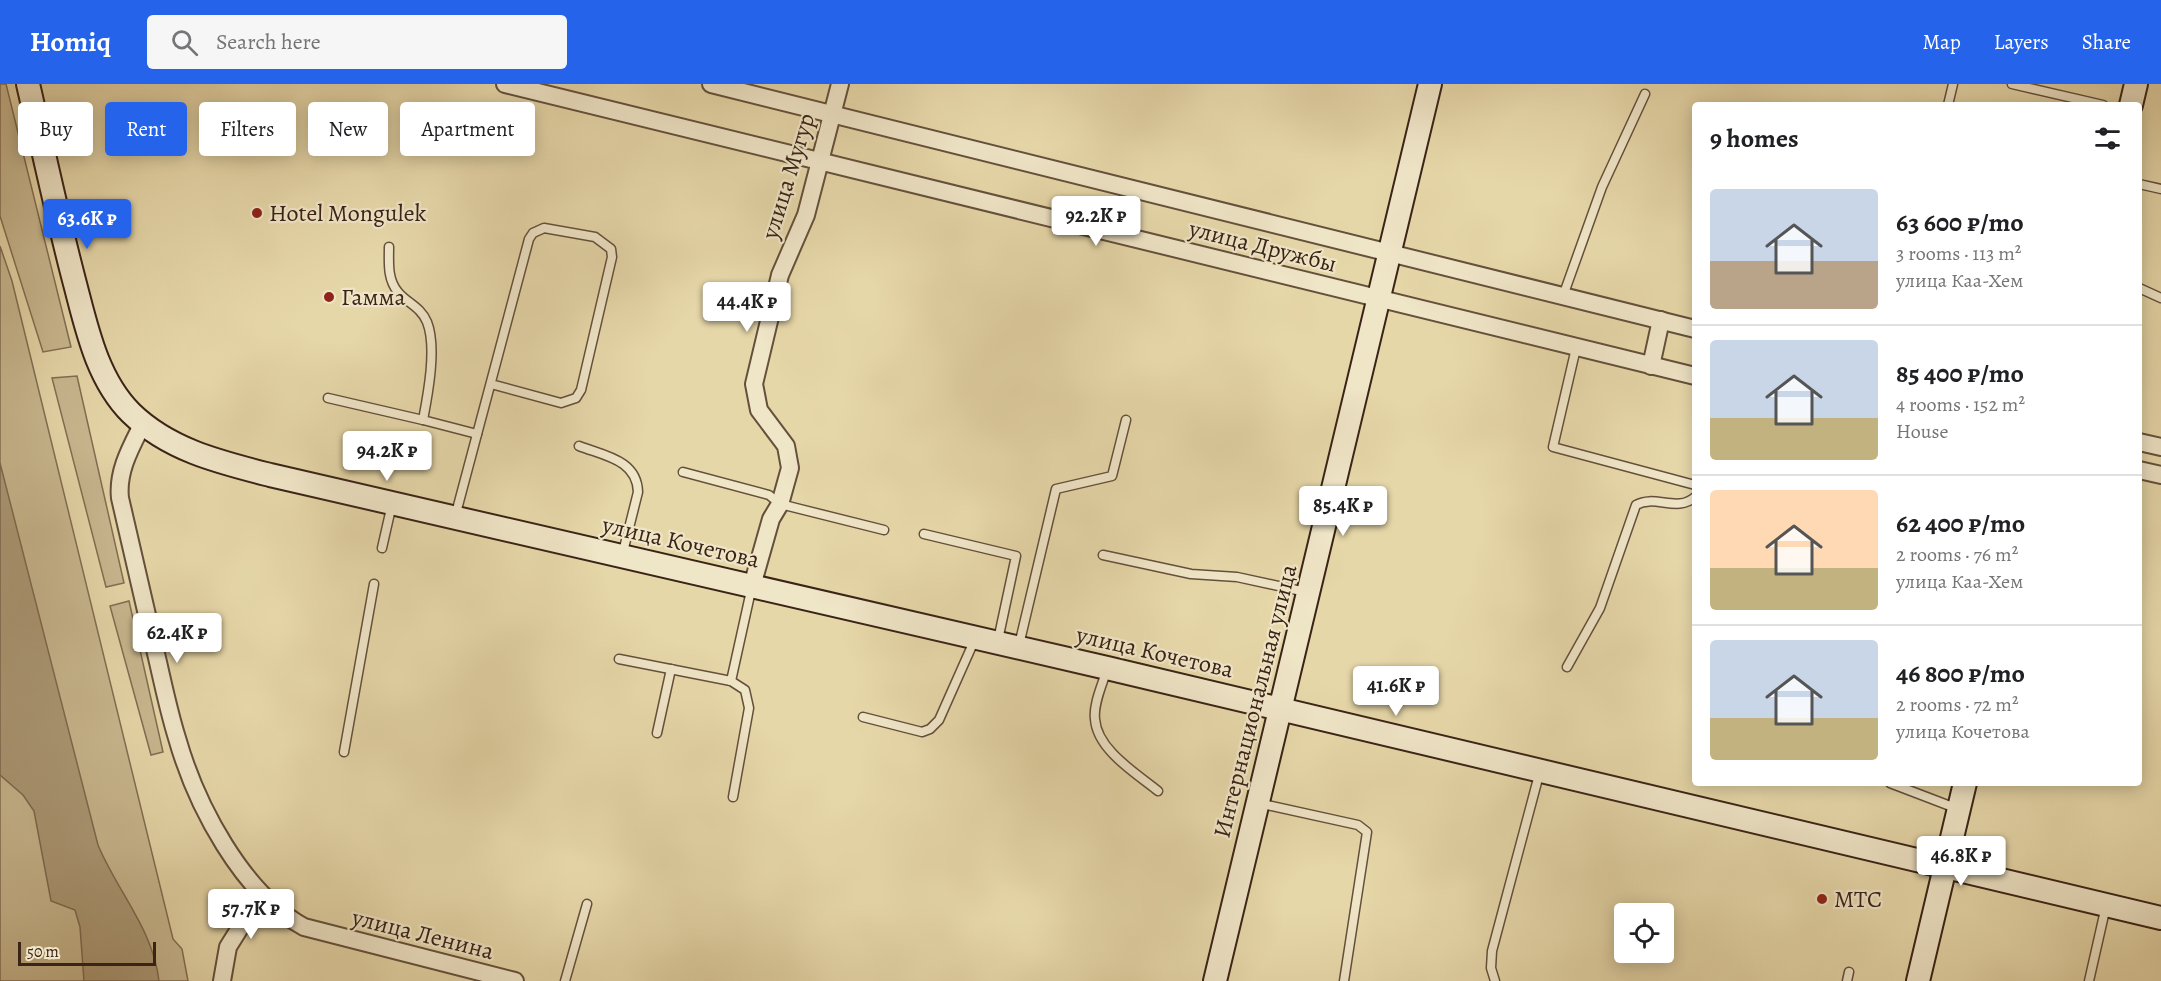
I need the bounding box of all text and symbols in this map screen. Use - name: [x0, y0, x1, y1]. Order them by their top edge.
- search box: [147, 15, 567, 69]
- text: Homiq: [30, 23, 111, 61]
- icon: search: [168, 26, 201, 59]
- text: Search here: [216, 27, 321, 57]
- text: Map: [1922, 28, 1961, 56]
- text: Layers: [1994, 28, 2049, 56]
- text: Share: [2082, 28, 2131, 56]
- chip: Buy: [18, 102, 93, 156]
- chip: Rent: [105, 102, 187, 156]
- chip: Filters: [199, 102, 296, 156]
- chip: New: [308, 102, 388, 156]
- chip: Apartment: [400, 102, 535, 156]
- street label: улица Мугур: [753, 109, 822, 244]
- text: 9 homes: [1710, 121, 1799, 156]
- icon: filters: [2091, 122, 2124, 155]
- pin: 92.2K ₽: [1041, 196, 1151, 247]
- place label: Hotel Mongulek: [269, 197, 426, 229]
- pin: 63.6K ₽: [32, 199, 142, 250]
- text: 92.2K ₽: [1066, 202, 1126, 229]
- text: 63.6K ₽: [57, 205, 117, 232]
- text: 63 600 ₽/mo: [1896, 205, 2024, 240]
- marker: Hotel Mongulek: [250, 206, 264, 220]
- street label: улица Дружбы: [1185, 212, 1340, 280]
- icon: home: [1758, 213, 1830, 285]
- text: 3 rooms · 113 m²: [1896, 240, 2021, 267]
- text: улица Каа-Хем: [1896, 267, 2023, 294]
- place label: Гамма: [341, 281, 406, 313]
- pin: 44.4K ₽: [692, 282, 802, 333]
- text: 44.4K ₽: [717, 288, 777, 315]
- marker: Гамма: [322, 290, 336, 304]
- text: 85 400 ₽/mo: [1896, 356, 2024, 391]
- icon: home: [1758, 364, 1830, 436]
- text: 4 rooms · 152 m²: [1896, 391, 2025, 418]
- text: House: [1896, 418, 1948, 445]
- pin: 94.2K ₽: [332, 431, 442, 482]
- text: 94.2K ₽: [357, 437, 417, 464]
- pin: 85.4K ₽: [1288, 486, 1398, 537]
- text: 85.4K ₽: [1313, 492, 1373, 519]
- text: 62 400 ₽/mo: [1896, 506, 2025, 541]
- street label: улица Кочетова: [598, 508, 763, 576]
- icon: home: [1758, 514, 1830, 586]
- text: 2 rooms · 76 m²: [1896, 541, 2018, 568]
- street label: Интернациональная улица: [1206, 561, 1304, 841]
- text: улица Каа-Хем: [1896, 568, 2023, 595]
- pin: 62.4K ₽: [122, 613, 232, 664]
- street label: улица Кочетова: [1072, 618, 1237, 686]
- text: 62.4K ₽: [147, 619, 207, 646]
- text: 46 800 ₽/mo: [1896, 656, 2025, 691]
- icon: home: [1758, 664, 1830, 736]
- pin: 41.6K ₽: [1341, 666, 1451, 717]
- text: 41.6K ₽: [1367, 672, 1425, 699]
- text: 2 rooms · 72 m²: [1896, 691, 2018, 718]
- text: улица Кочетова: [1896, 718, 2030, 745]
- pin: 46.8K ₽: [1906, 836, 2016, 887]
- text: 46.8K ₽: [1931, 842, 1991, 869]
- place label: МТС: [1834, 883, 1882, 915]
- pin: 57.7K ₽: [196, 889, 306, 940]
- marker: МТС: [1815, 892, 1829, 906]
- text: 57.7K ₽: [222, 895, 280, 922]
- street label: улица Ленина: [348, 901, 497, 967]
- map controls: [1614, 903, 1674, 963]
- button: locate: [1614, 903, 1674, 963]
- scale bar: [18, 939, 156, 966]
- text: 50 m: [27, 941, 59, 963]

